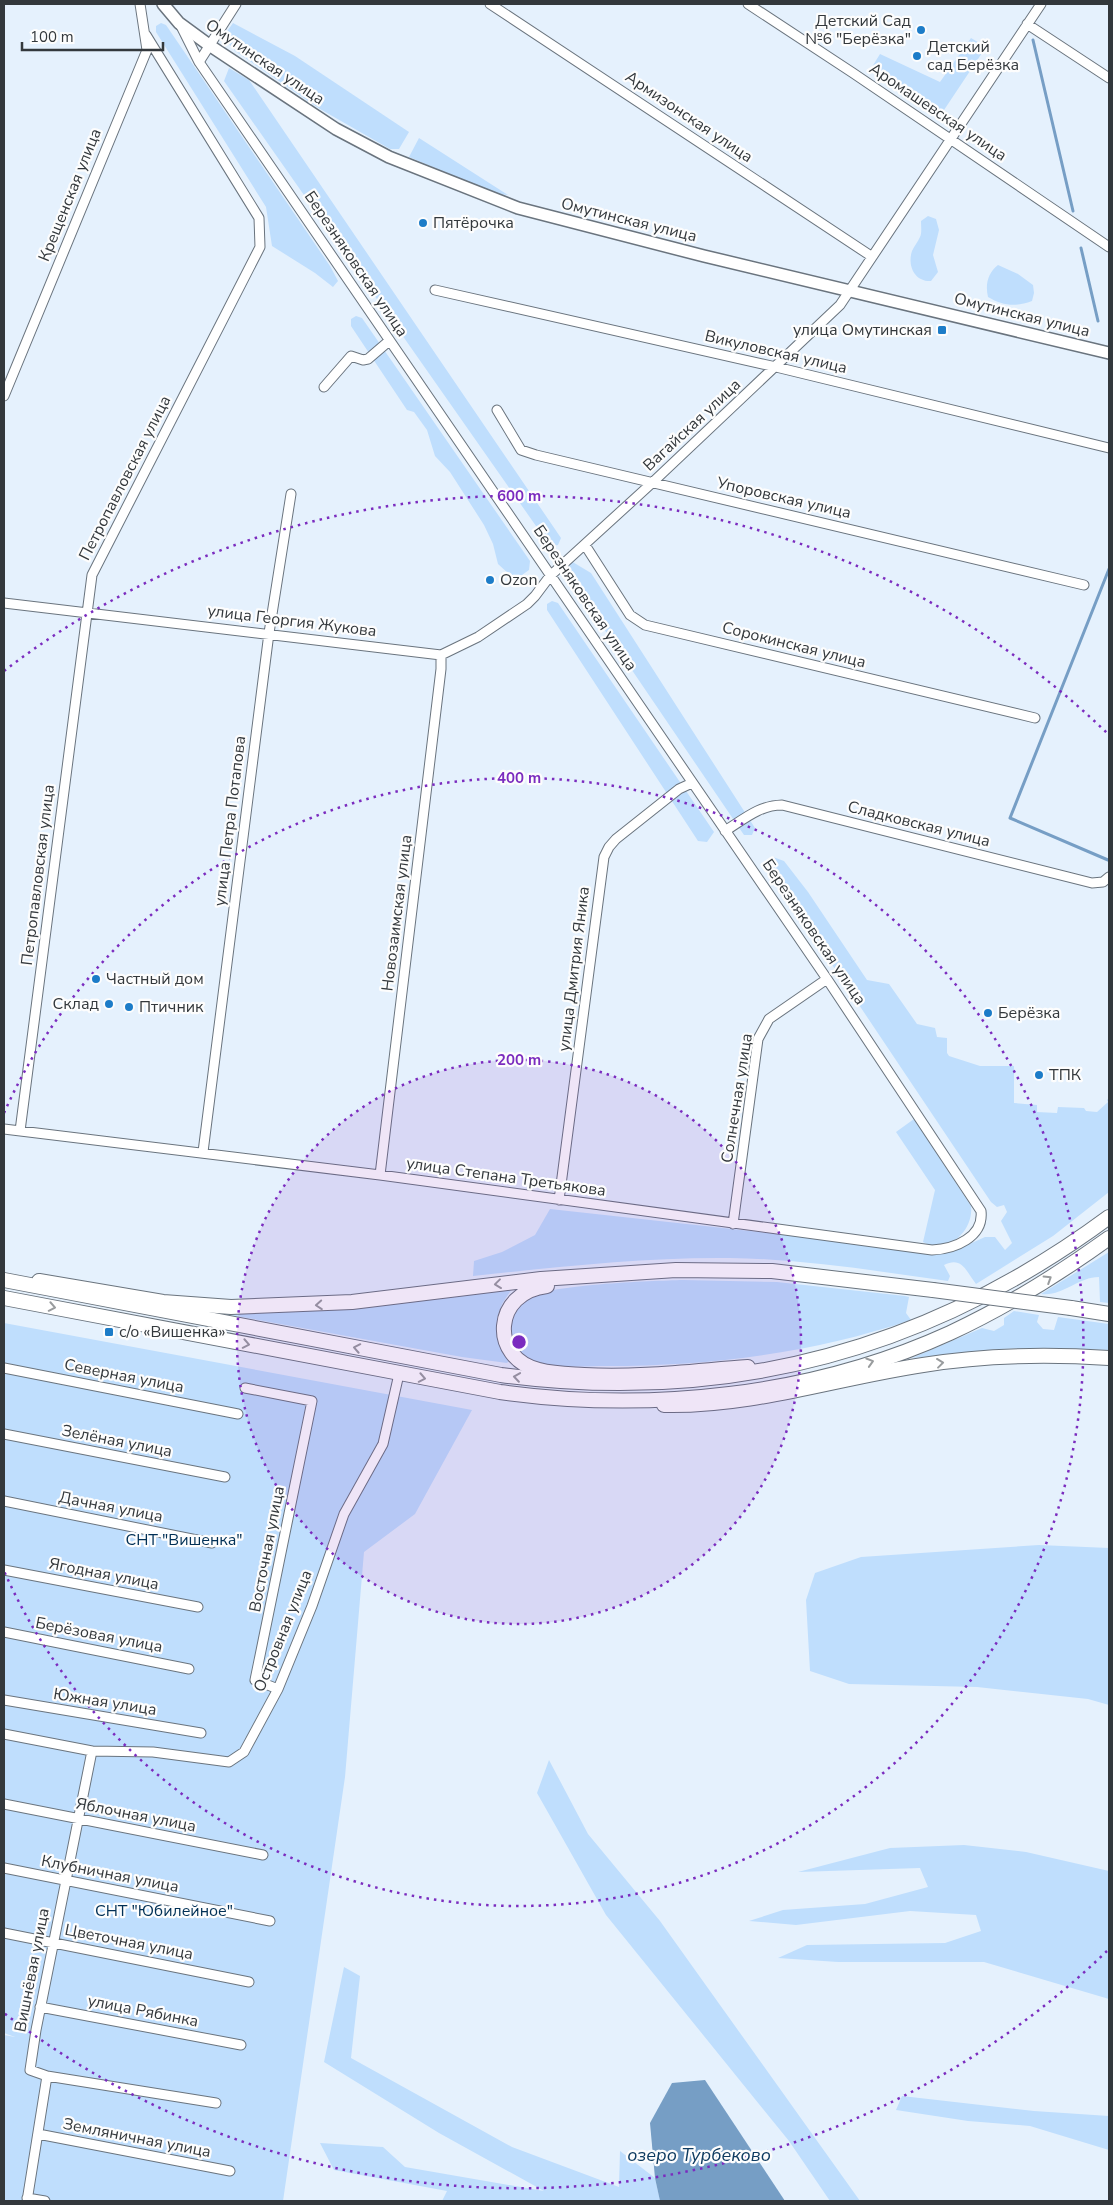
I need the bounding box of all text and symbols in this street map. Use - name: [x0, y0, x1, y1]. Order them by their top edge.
- place label: Детский Сад №6 "Берёзка": [805, 10, 912, 50]
- street label: Омутинская улица: [201, 14, 329, 110]
- scale bar: [22, 20, 164, 52]
- marker: Детский Сад №6 "Берёзка": [915, 24, 927, 36]
- text: 100 m: [30, 27, 74, 47]
- place label: Детский сад Берёзка: [927, 36, 1019, 76]
- marker: Детский сад Берёзка: [911, 50, 923, 62]
- street label: Аромашевская улица: [865, 58, 1011, 166]
- street label: Армизонская улица: [621, 66, 757, 168]
- street label: Крещенская улица: [33, 125, 107, 265]
- street label: Березняковская улица: [299, 187, 413, 341]
- street label: Омутинская улица: [559, 193, 699, 247]
- place label: Пятёрочка: [433, 212, 514, 234]
- marker: Пятёрочка: [417, 217, 429, 229]
- street label: Омутинская улица: [952, 288, 1092, 342]
- place label: улица Омутинская: [793, 319, 932, 341]
- marker: улица Омутинская: [936, 324, 948, 336]
- street label: Викуловская улица: [703, 325, 849, 379]
- street label: Вагайская улица: [638, 374, 746, 476]
- street label: Петропавловская улица: [74, 392, 176, 564]
- street label: Упоровская улица: [714, 472, 853, 524]
- text: 600 m: [497, 486, 541, 506]
- street label: Березняковская улица: [528, 521, 642, 675]
- place label: Ozon: [500, 569, 538, 591]
- marker: Ozon: [484, 574, 496, 586]
- street label: улица Георгия Жукова: [206, 600, 378, 642]
- street label: Сорокинская улица: [720, 617, 868, 673]
- street label: улица Петра Потапова: [209, 735, 251, 907]
- text: 400 m: [497, 768, 541, 788]
- street label: Петропавловская улица: [16, 783, 60, 967]
- street label: Сладковская улица: [845, 796, 993, 852]
- street label: Новозаимская улица: [376, 834, 418, 992]
- street label: Березняковская улица: [757, 855, 871, 1009]
- street label: улица Дмитрия Яника: [553, 885, 595, 1053]
- place label: Частный дом: [106, 968, 204, 990]
- marker: Частный дом: [90, 973, 102, 985]
- place label: Склад: [53, 993, 100, 1015]
- place label: Птичник: [139, 996, 204, 1018]
- marker: Склад: [103, 998, 115, 1010]
- marker: Птичник: [123, 1001, 135, 1013]
- place label: Берёзка: [998, 1002, 1060, 1024]
- marker: Берёзка: [982, 1007, 994, 1019]
- street label: Солнечная улица: [716, 1032, 758, 1164]
- text: 200 m: [497, 1050, 541, 1070]
- place label: ТПК: [1049, 1064, 1082, 1086]
- marker: ТПК: [1033, 1069, 1045, 1081]
- street label: улица Степана Третьякова: [405, 1152, 607, 1202]
- one-way arrow: [1043, 1275, 1052, 1285]
- one-way arrow: [494, 1278, 502, 1289]
- one-way arrow: [315, 1299, 323, 1310]
- one-way arrow: [47, 1302, 56, 1312]
- place label: с/о «Вишенка»: [119, 1321, 226, 1343]
- marker: с/о «Вишенка»: [103, 1326, 115, 1338]
- centre of rings: [510, 1333, 528, 1351]
- one-way arrow: [241, 1338, 250, 1348]
- one-way arrow: [352, 1344, 361, 1354]
- street label: Северная улица: [62, 1354, 186, 1398]
- one-way arrow: [866, 1358, 874, 1368]
- one-way arrow: [936, 1358, 945, 1368]
- one-way arrow: [512, 1372, 520, 1383]
- one-way arrow: [418, 1373, 427, 1383]
- street label: Зелёная улица: [60, 1420, 174, 1462]
- street label: Восточная улица: [244, 1484, 290, 1614]
- street label: Дачная улица: [57, 1486, 165, 1528]
- park label: СНТ "Вишенка": [125, 1529, 243, 1551]
- street label: Ягодная улица: [47, 1553, 161, 1595]
- street label: Островная улица: [249, 1567, 317, 1695]
- street label: Берёзовая улица: [34, 1612, 164, 1658]
- street label: Южная улица: [52, 1683, 158, 1721]
- street label: Яблочная улица: [74, 1793, 198, 1837]
- street label: Клубничная улица: [39, 1850, 181, 1898]
- park label: СНТ "Юбилейное": [95, 1900, 233, 1922]
- street label: Вишнёвая улица: [9, 1906, 55, 2034]
- street label: Цветочная улица: [63, 1919, 195, 1965]
- street label: улица Рябинка: [86, 1989, 200, 2033]
- street label: Земляничная улица: [61, 2113, 213, 2163]
- water label: озеро Турбеково: [627, 2143, 771, 2167]

